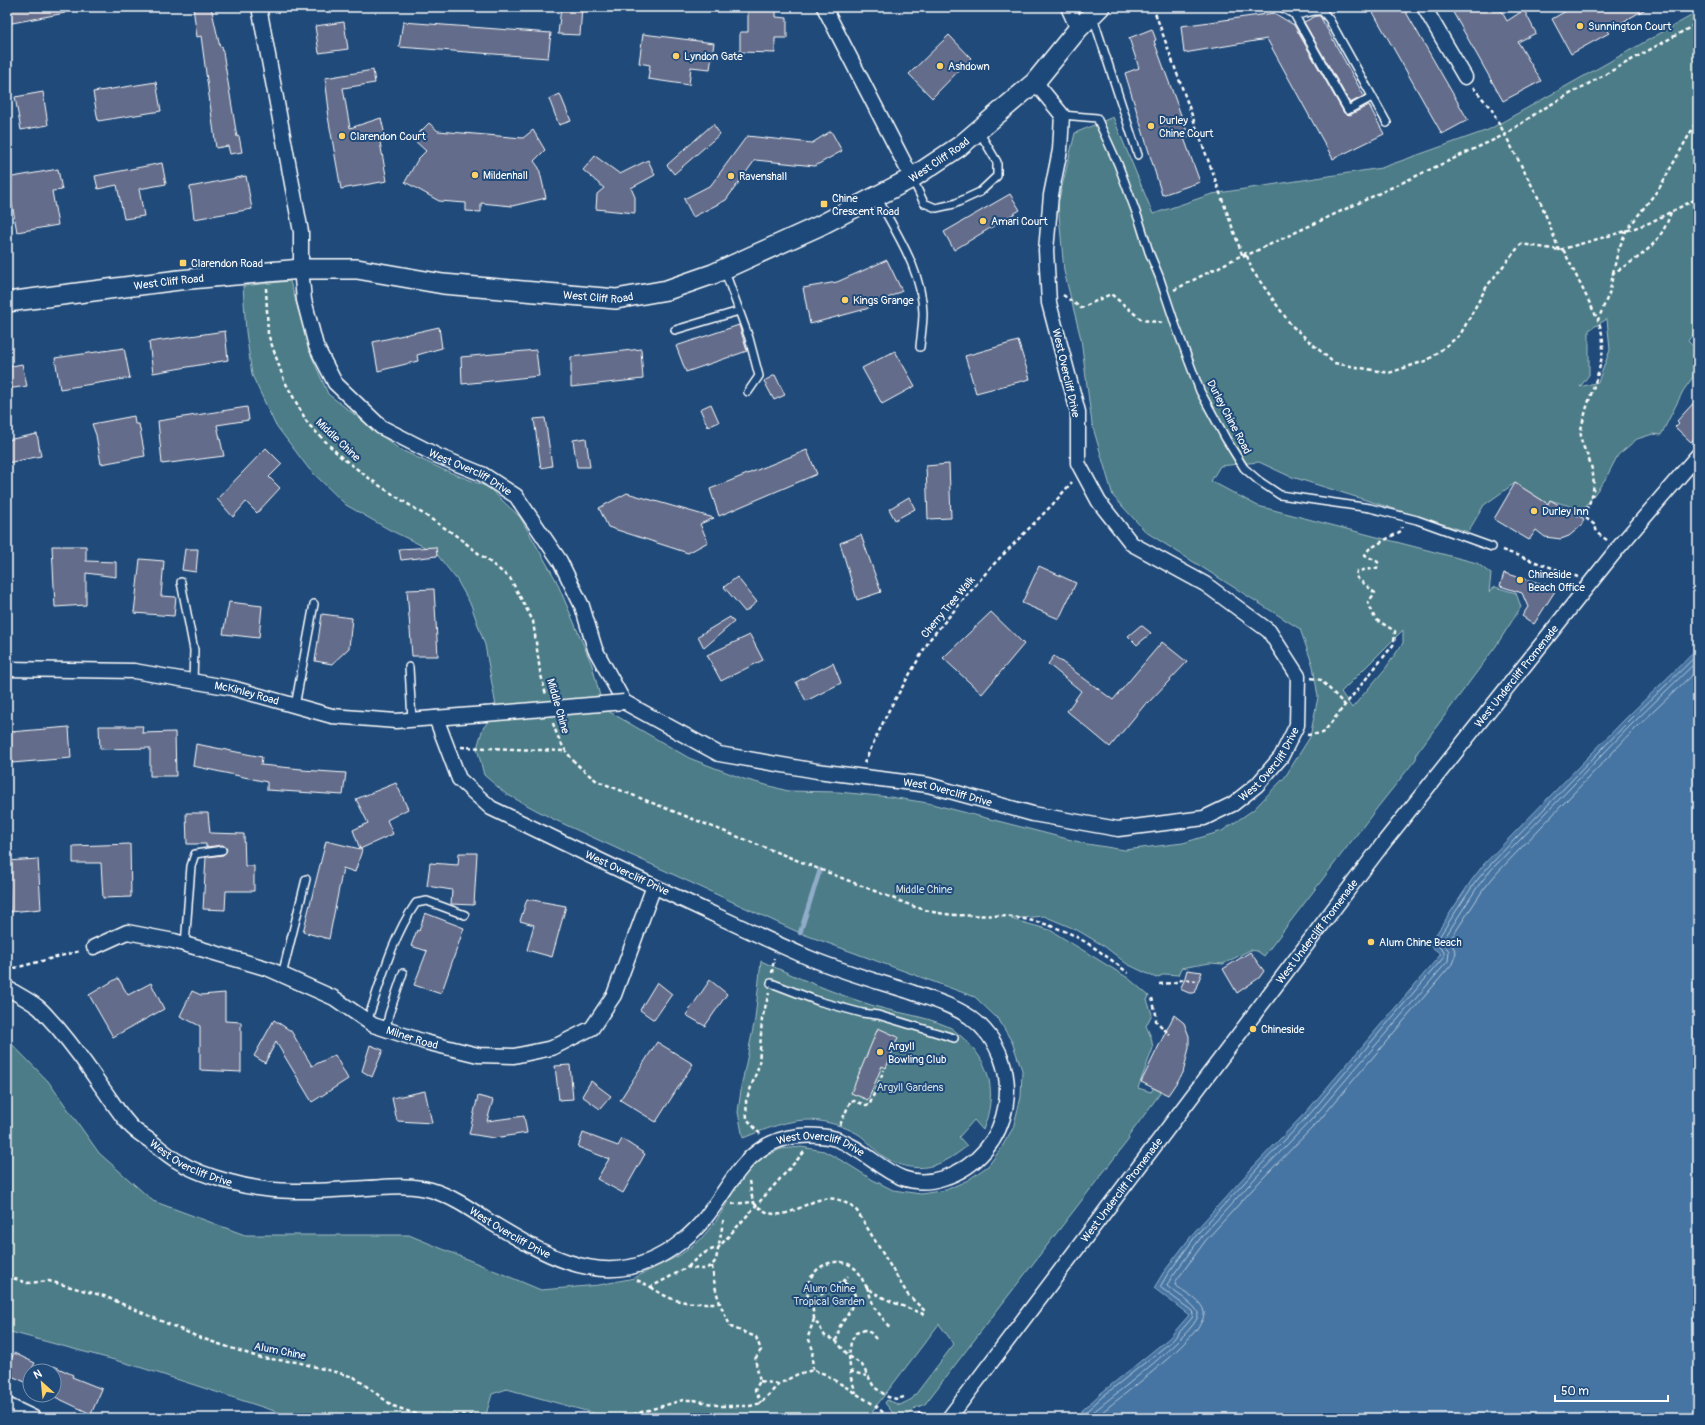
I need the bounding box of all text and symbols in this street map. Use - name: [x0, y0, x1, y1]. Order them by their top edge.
- place label: Sunnington Court: [1588, 20, 1672, 33]
- marker: Sunnington Court: [1575, 21, 1585, 31]
- place label: Lyndon Gate: [684, 50, 743, 63]
- marker: Lyndon Gate: [671, 51, 681, 61]
- place label: Ashdown: [948, 60, 990, 73]
- marker: Ashdown: [935, 61, 945, 71]
- place label: Durley Chine Court: [1159, 114, 1214, 140]
- marker: Durley Chine Court: [1146, 121, 1156, 131]
- place label: Clarendon Court: [350, 130, 426, 143]
- marker: Clarendon Court: [337, 131, 347, 141]
- street label: West Cliff Road: [906, 134, 972, 185]
- place label: Mildenhall: [483, 169, 528, 182]
- marker: Mildenhall: [470, 170, 480, 180]
- place label: Ravenshall: [739, 170, 787, 183]
- marker: Ravenshall: [726, 171, 736, 181]
- place label: Chine Crescent Road: [832, 192, 899, 218]
- marker: Chine Crescent Road: [819, 199, 829, 209]
- place label: Amari Court: [991, 215, 1048, 228]
- marker: Amari Court: [978, 216, 988, 226]
- place label: Clarendon Road: [191, 257, 263, 270]
- marker: Clarendon Road: [178, 258, 188, 268]
- street label: West Cliff Road: [133, 271, 204, 292]
- street label: West Cliff Road: [563, 288, 634, 306]
- place label: Kings Grange: [853, 294, 914, 307]
- marker: Kings Grange: [840, 295, 850, 305]
- street label: West Overcliff Drive: [1049, 327, 1083, 419]
- street label: Durley Chine Road: [1204, 378, 1254, 456]
- street label: Middle Chine: [313, 416, 364, 464]
- street label: West Overcliff Drive: [427, 446, 515, 498]
- place label: Durley Inn: [1542, 505, 1589, 518]
- marker: Durley Inn: [1529, 506, 1539, 516]
- place label: Chineside Beach Office: [1528, 568, 1586, 594]
- street label: Cherry Tree Walk: [918, 573, 978, 641]
- marker: Chineside Beach Office: [1515, 575, 1525, 585]
- street label: West Undercliff Promenade: [1472, 622, 1561, 730]
- street label: Middle Chine: [544, 677, 572, 736]
- street label: McKinley Road: [214, 679, 281, 707]
- street label: West Overcliff Drive: [1236, 724, 1302, 804]
- street label: West Overcliff Drive: [902, 775, 994, 809]
- street label: West Overcliff Drive: [583, 848, 672, 898]
- street label: West Undercliff Promenade: [1273, 876, 1361, 986]
- park label: Middle Chine: [896, 883, 953, 896]
- place label: Alum Chine Beach: [1379, 936, 1462, 949]
- marker: Alum Chine Beach: [1366, 937, 1376, 947]
- street label: Milner Road: [385, 1023, 439, 1051]
- place label: Chineside: [1261, 1023, 1305, 1036]
- marker: Chineside: [1248, 1024, 1258, 1034]
- place label: Argyll Bowling Club: [888, 1040, 946, 1066]
- marker: Argyll Bowling Club: [875, 1047, 885, 1057]
- park label: Argyll Gardens: [877, 1081, 943, 1094]
- street label: West Overcliff Drive: [775, 1129, 868, 1159]
- street label: West Undercliff Promenade: [1078, 1135, 1165, 1244]
- street label: West Overcliff Drive: [147, 1136, 234, 1189]
- street label: West Overcliff Drive: [467, 1204, 553, 1261]
- park label: Alum Chine Tropical Garden: [793, 1282, 865, 1308]
- street label: Alum Chine: [253, 1340, 308, 1363]
- north arrow: [22, 1363, 62, 1403]
- text: N: [31, 1367, 44, 1382]
- scale bar: [1555, 1377, 1668, 1403]
- text: 50 m: [1561, 1384, 1589, 1399]

